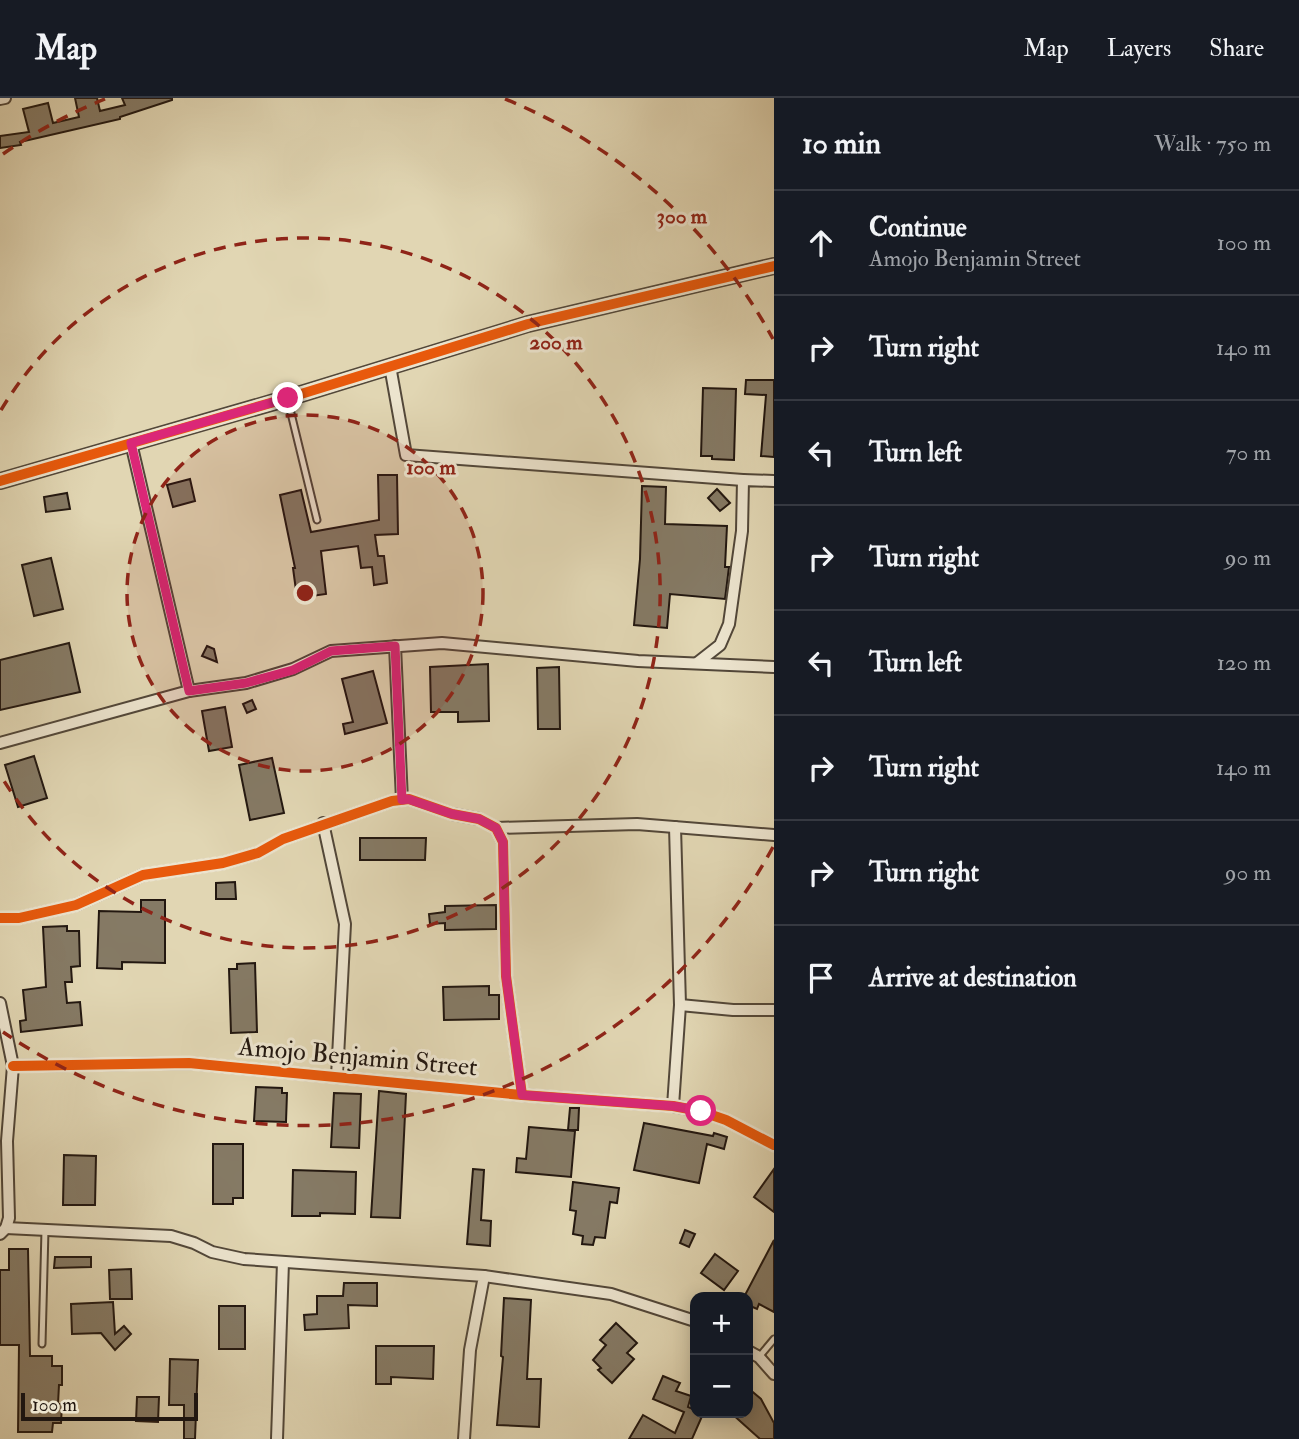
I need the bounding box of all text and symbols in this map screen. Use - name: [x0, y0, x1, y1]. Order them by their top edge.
- text: Map: [35, 28, 97, 69]
- text: Map: [1024, 33, 1069, 64]
- text: Layers: [1107, 33, 1171, 64]
- text: Share: [1209, 33, 1264, 64]
- text: 10 min: [802, 125, 881, 162]
- text: Walk · 750 m: [1154, 129, 1271, 158]
- text: 300 m: [657, 203, 708, 230]
- text: Continue: [869, 212, 967, 244]
- icon: ahead: [802, 224, 840, 262]
- text: 100 m: [1217, 228, 1271, 257]
- text: Amojo Benjamin Street: [869, 244, 1081, 273]
- text: 200 m: [530, 329, 583, 356]
- icon: right: [802, 329, 840, 367]
- text: Turn right: [869, 332, 979, 364]
- text: 140 m: [1216, 333, 1271, 362]
- route end: [272, 382, 303, 413]
- icon: left: [802, 434, 840, 472]
- text: Turn left: [869, 437, 962, 469]
- text: 70 m: [1226, 438, 1271, 467]
- text: 100 m: [406, 454, 457, 481]
- icon: right: [802, 539, 840, 577]
- text: Turn right: [869, 542, 979, 574]
- text: 90 m: [1225, 543, 1271, 572]
- centre of rings: [293, 581, 317, 605]
- icon: left: [802, 644, 840, 682]
- text: Turn left: [869, 647, 962, 679]
- text: 120 m: [1217, 648, 1271, 677]
- icon: right: [802, 749, 840, 787]
- text: Turn right: [869, 752, 979, 784]
- text: 140 m: [1216, 753, 1271, 782]
- icon: right: [802, 854, 840, 892]
- text: Turn right: [869, 857, 979, 889]
- text: 90 m: [1225, 858, 1271, 887]
- icon: arrive: [802, 959, 840, 997]
- text: Arrive at destination: [869, 962, 1077, 994]
- street label: Amojo Benjamin Street: [236, 1031, 479, 1083]
- route start: [685, 1095, 716, 1126]
- map controls: [690, 1292, 753, 1418]
- button: +: [690, 1292, 753, 1355]
- button: −: [690, 1355, 753, 1418]
- scale bar: [21, 1390, 198, 1422]
- text: 100 m: [32, 1393, 77, 1417]

